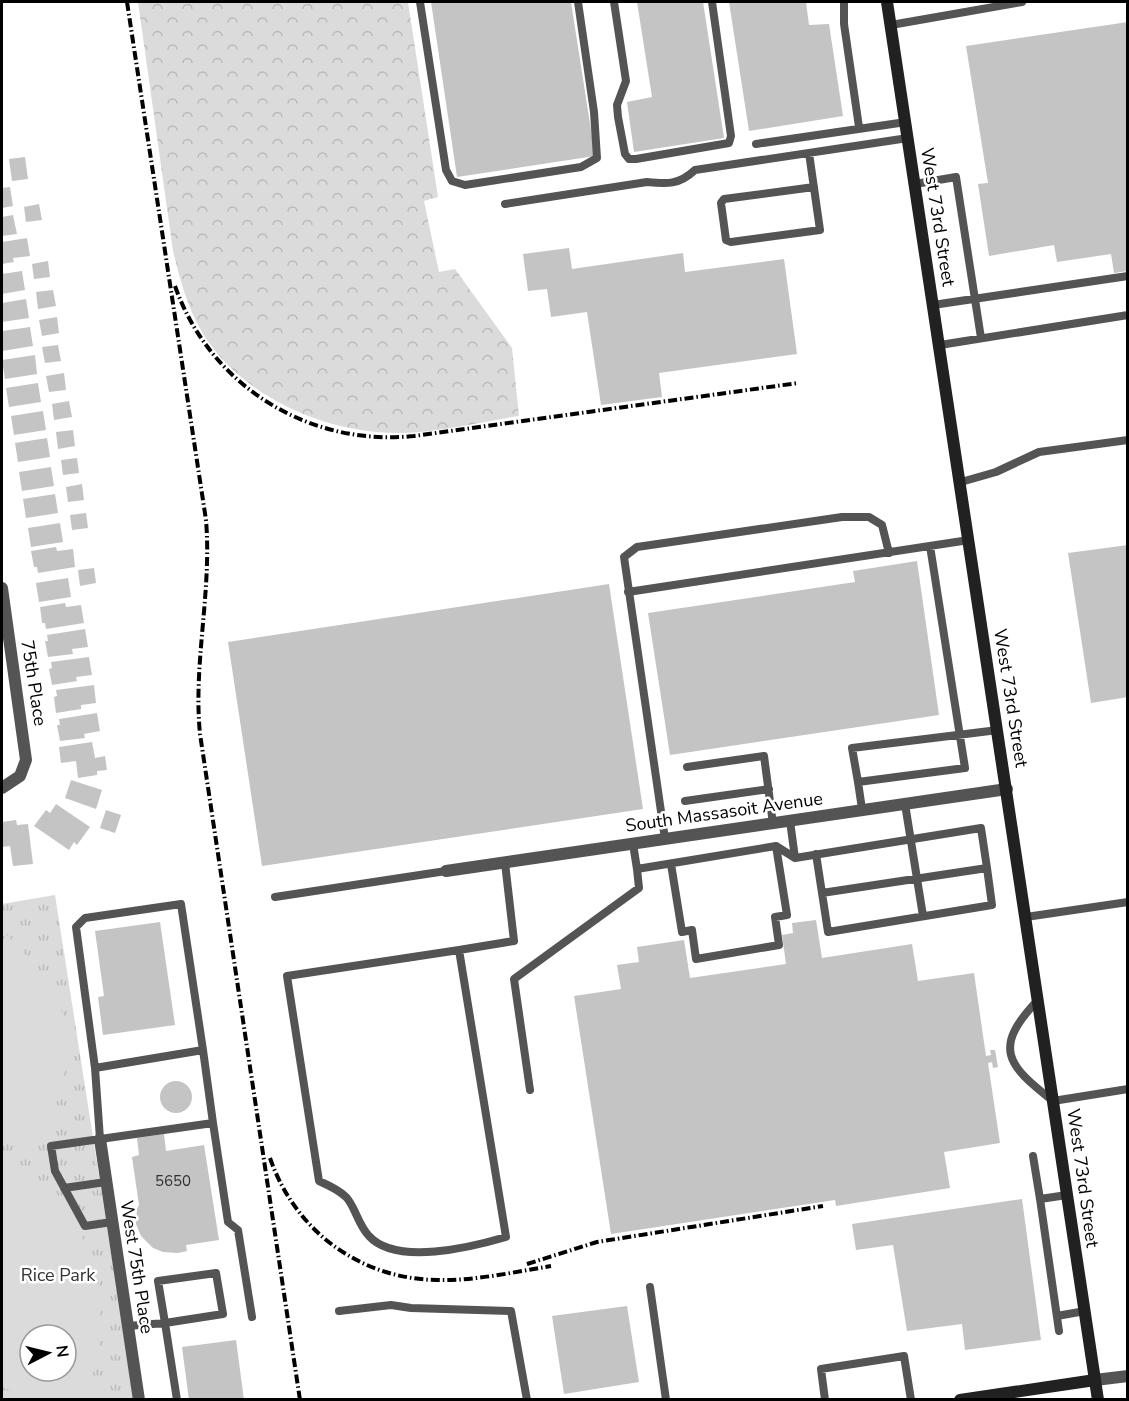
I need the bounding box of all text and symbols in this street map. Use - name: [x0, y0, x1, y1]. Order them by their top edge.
- street label: West 73rd Street: [915, 146, 961, 289]
- street label: West 73rd Street: [988, 627, 1034, 770]
- street label: 75th Place: [15, 638, 53, 728]
- street label: South Massasoit Avenue: [624, 786, 824, 838]
- street label: West 73rd Street: [1061, 1107, 1105, 1250]
- house number: 5650: [155, 1171, 191, 1191]
- street label: West 75th Place: [115, 1199, 159, 1335]
- park label: Rice Park: [21, 1263, 96, 1287]
- north arrow: [18, 1323, 78, 1383]
- text: N: [50, 1344, 74, 1359]

